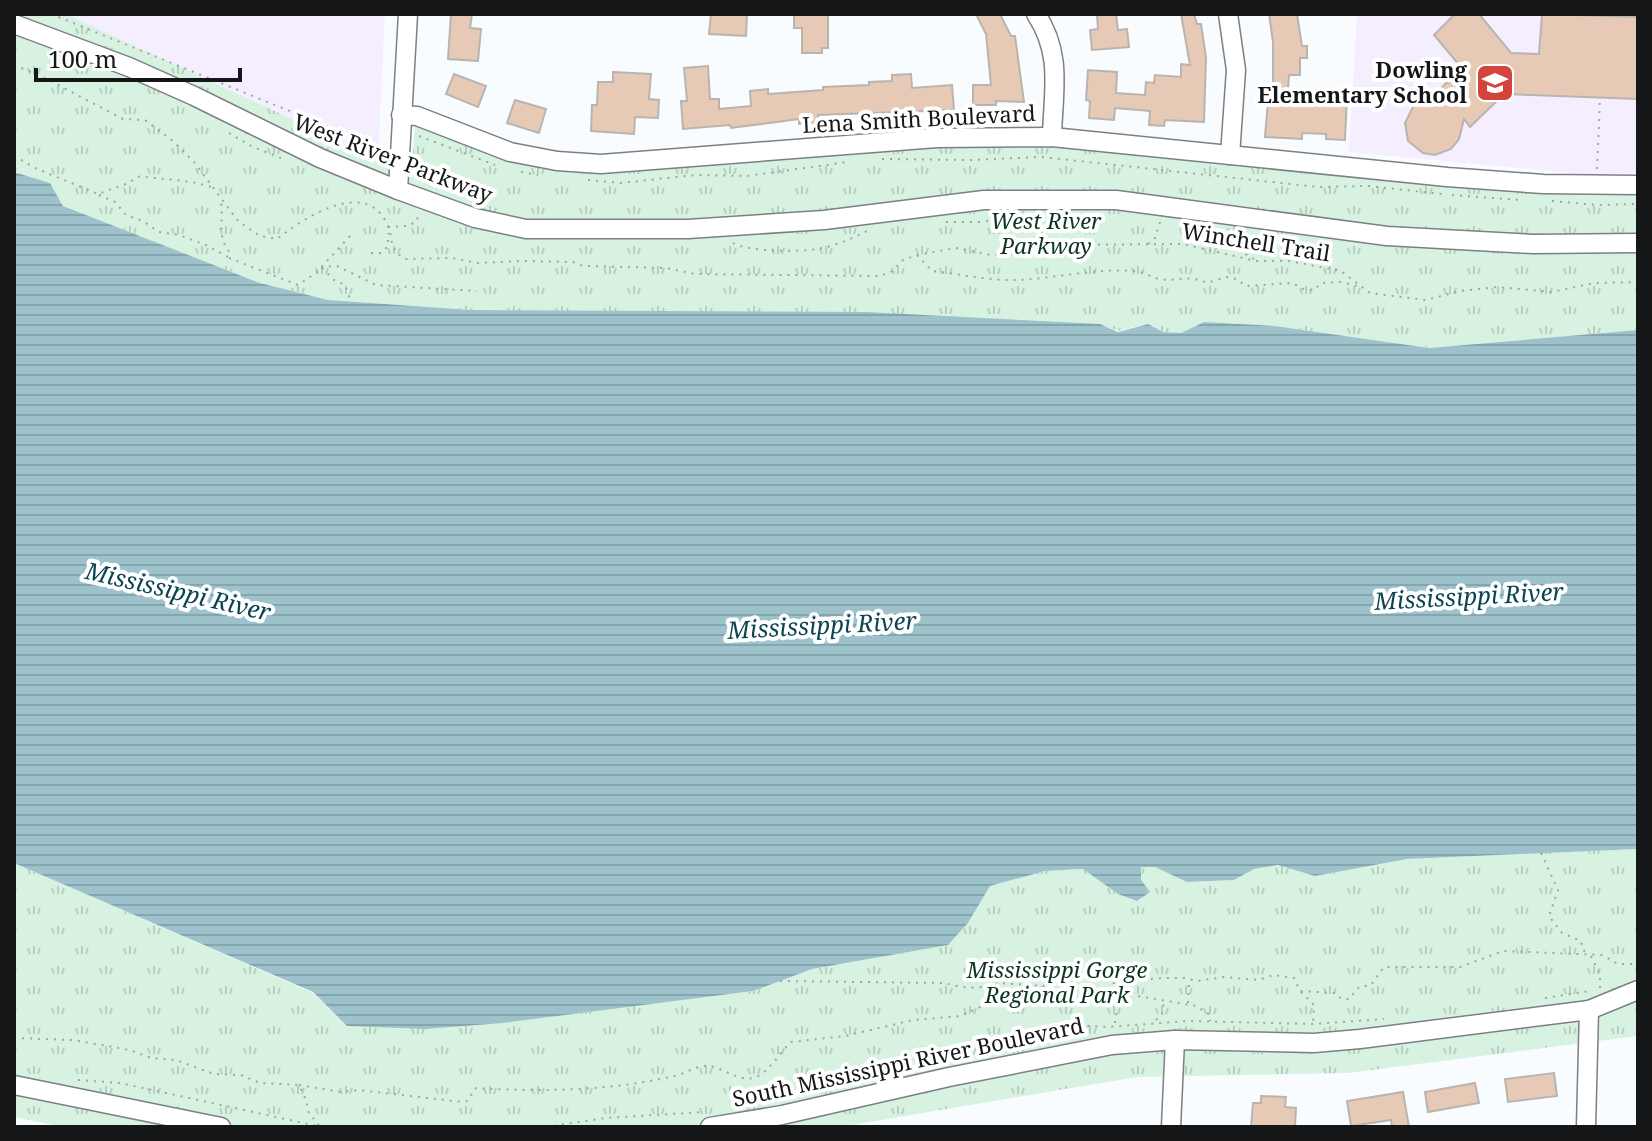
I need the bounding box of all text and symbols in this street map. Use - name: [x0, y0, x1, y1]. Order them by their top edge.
- scale bar: [36, 32, 240, 82]
- text: 100 m: [48, 42, 117, 75]
- place label: Dowling Elementary School: [1258, 54, 1468, 109]
- school or university icon: Dowling Elementary School: [1474, 62, 1516, 104]
- street label: Lena Smith Boulevard: [801, 97, 1037, 139]
- street label: West River Parkway: [289, 105, 498, 209]
- park label: West River Parkway: [991, 205, 1102, 260]
- street label: Winchell Trail: [1180, 214, 1333, 268]
- water label: Mississippi River: [81, 553, 275, 628]
- water label: Mississippi River: [1372, 574, 1565, 617]
- water label: Mississippi River: [725, 603, 918, 646]
- park label: Mississippi Gorge Regional Park: [966, 954, 1147, 1009]
- street label: South Mississippi River Boulevard: [730, 1009, 1086, 1113]

